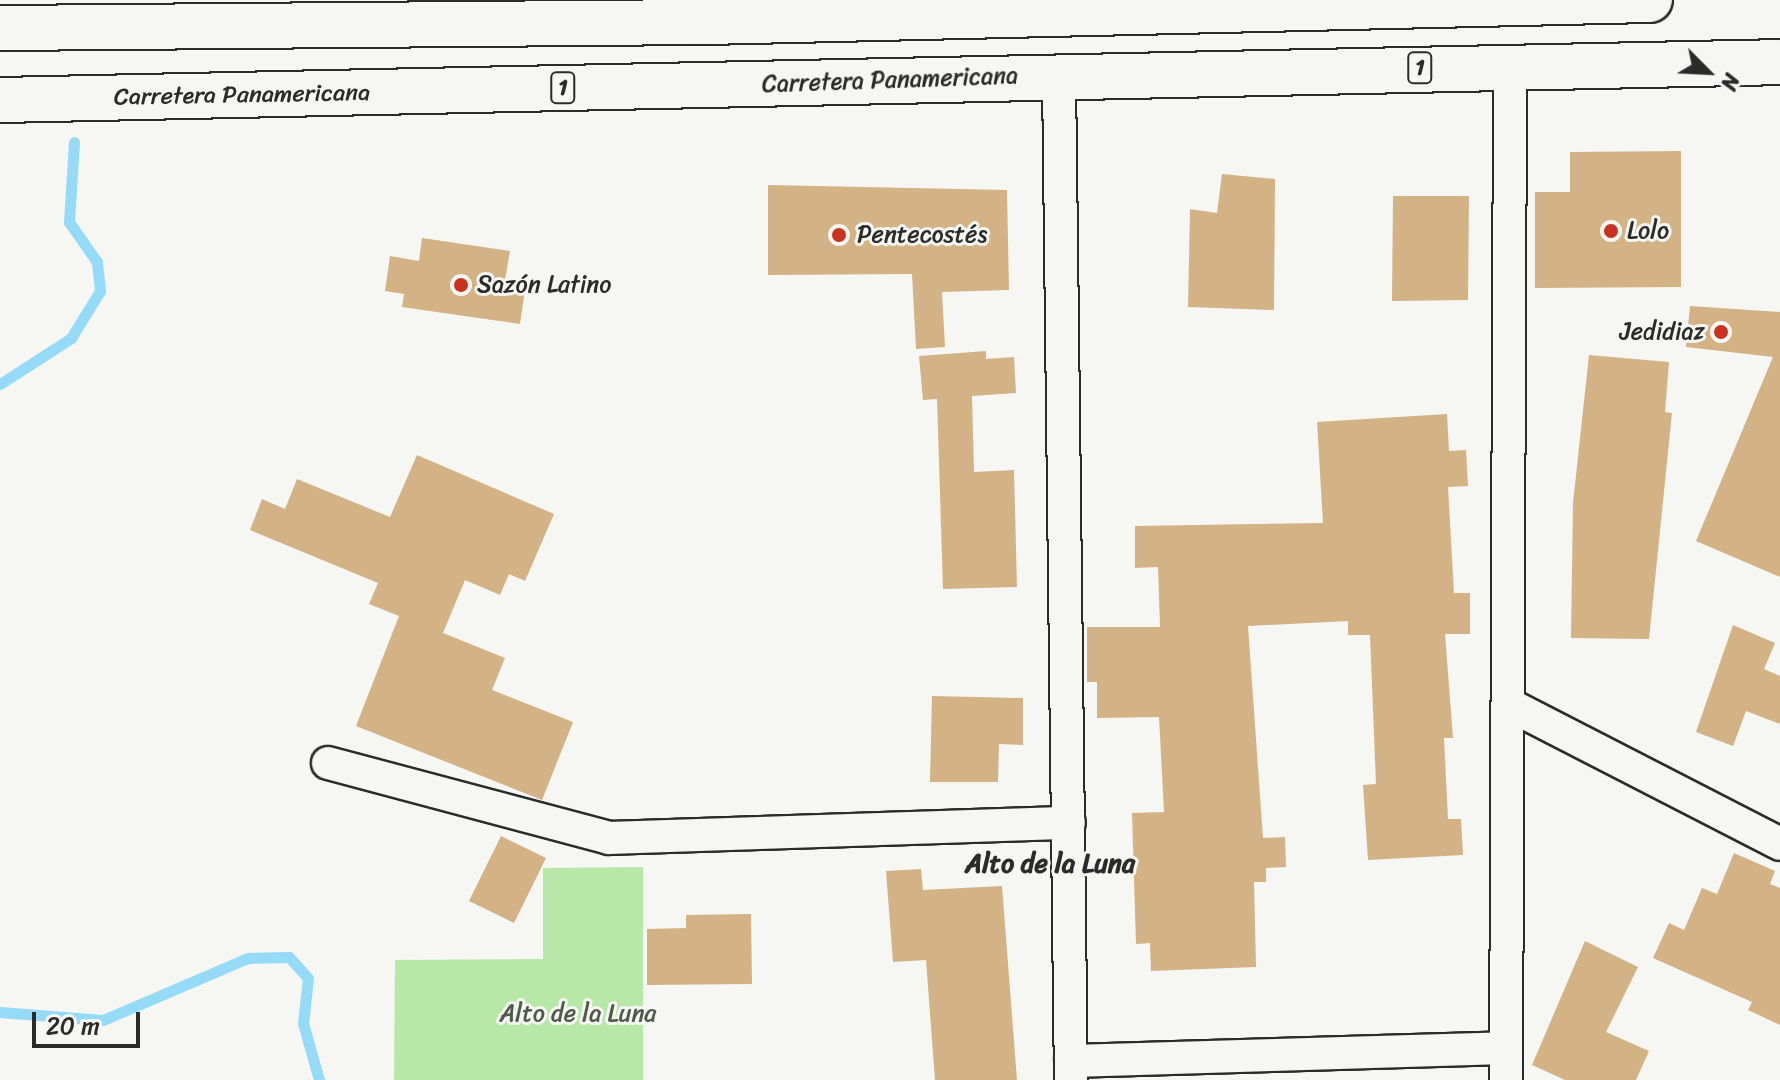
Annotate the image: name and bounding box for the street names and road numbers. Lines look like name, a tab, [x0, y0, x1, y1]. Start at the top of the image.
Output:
road number: 1	[1406, 50, 1434, 86]
street label: Carretera Panamericana	[762, 61, 1018, 99]
road number: 1	[549, 70, 577, 106]
street label: Carretera Panamericana	[114, 78, 370, 112]

